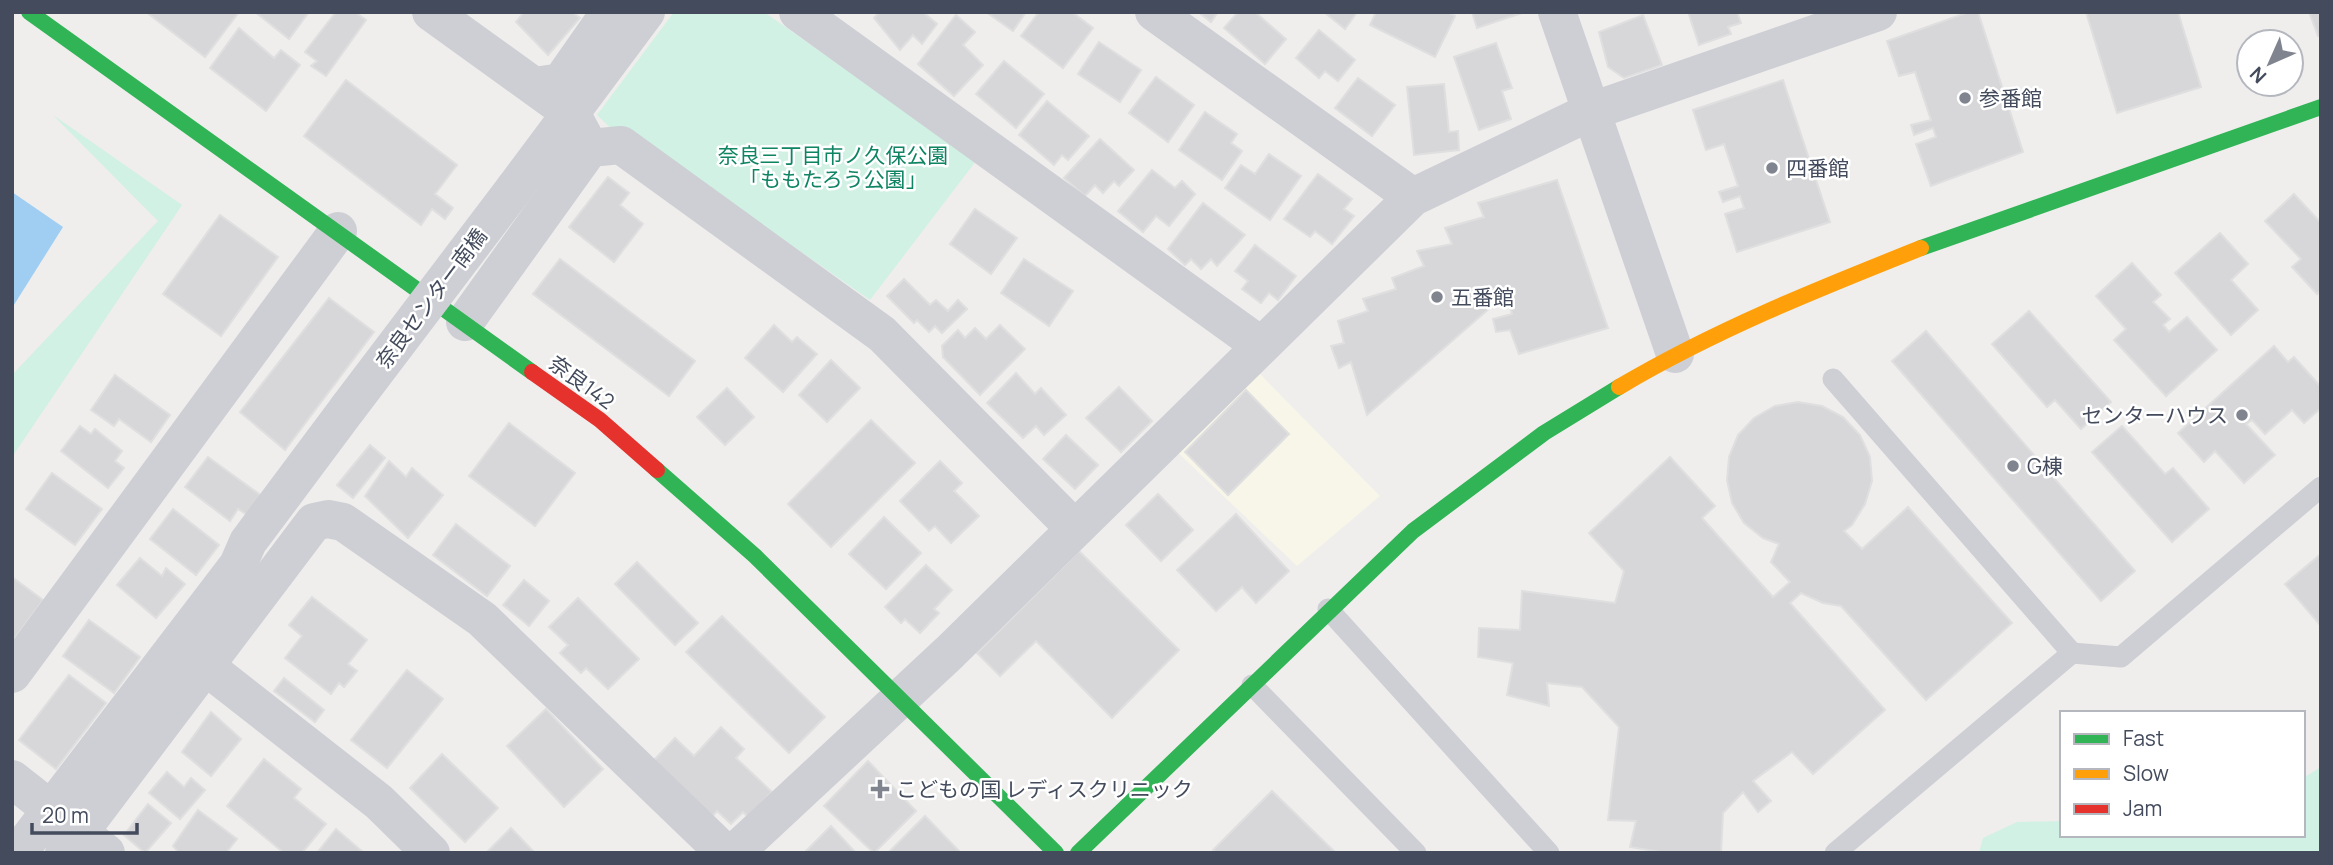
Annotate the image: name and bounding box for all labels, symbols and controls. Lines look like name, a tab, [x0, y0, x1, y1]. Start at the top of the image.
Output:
north arrow	[2235, 28, 2305, 98]
text: N	[2244, 61, 2272, 89]
place label: 参番館	[1979, 84, 2042, 112]
marker: 参番館	[1957, 90, 1973, 106]
park label: 奈良三丁目市ノ久保公園 「ももたろう公園」	[718, 141, 949, 193]
place label: 四番館	[1786, 154, 1849, 182]
marker: 四番館	[1764, 160, 1780, 176]
street label: 奈良センター南橋	[369, 222, 493, 374]
place label: 五番館	[1451, 283, 1514, 311]
marker: 五番館	[1429, 289, 1445, 305]
street label: 奈良142	[544, 349, 620, 415]
place label: センターハウス	[2081, 401, 2228, 429]
marker: センターハウス	[2234, 407, 2250, 423]
place label: G棟	[2027, 452, 2063, 480]
marker: G棟	[2005, 458, 2021, 474]
legend	[2060, 711, 2305, 837]
text: Fast	[2123, 724, 2164, 752]
text: Slow	[2123, 759, 2169, 787]
place label: こどもの国 レディスクリニック	[896, 775, 1193, 803]
marker: こどもの国 レディスクリニック	[870, 779, 890, 799]
scale bar	[32, 792, 136, 836]
text: Jam	[2123, 794, 2162, 822]
text: 20 m	[42, 801, 89, 829]

